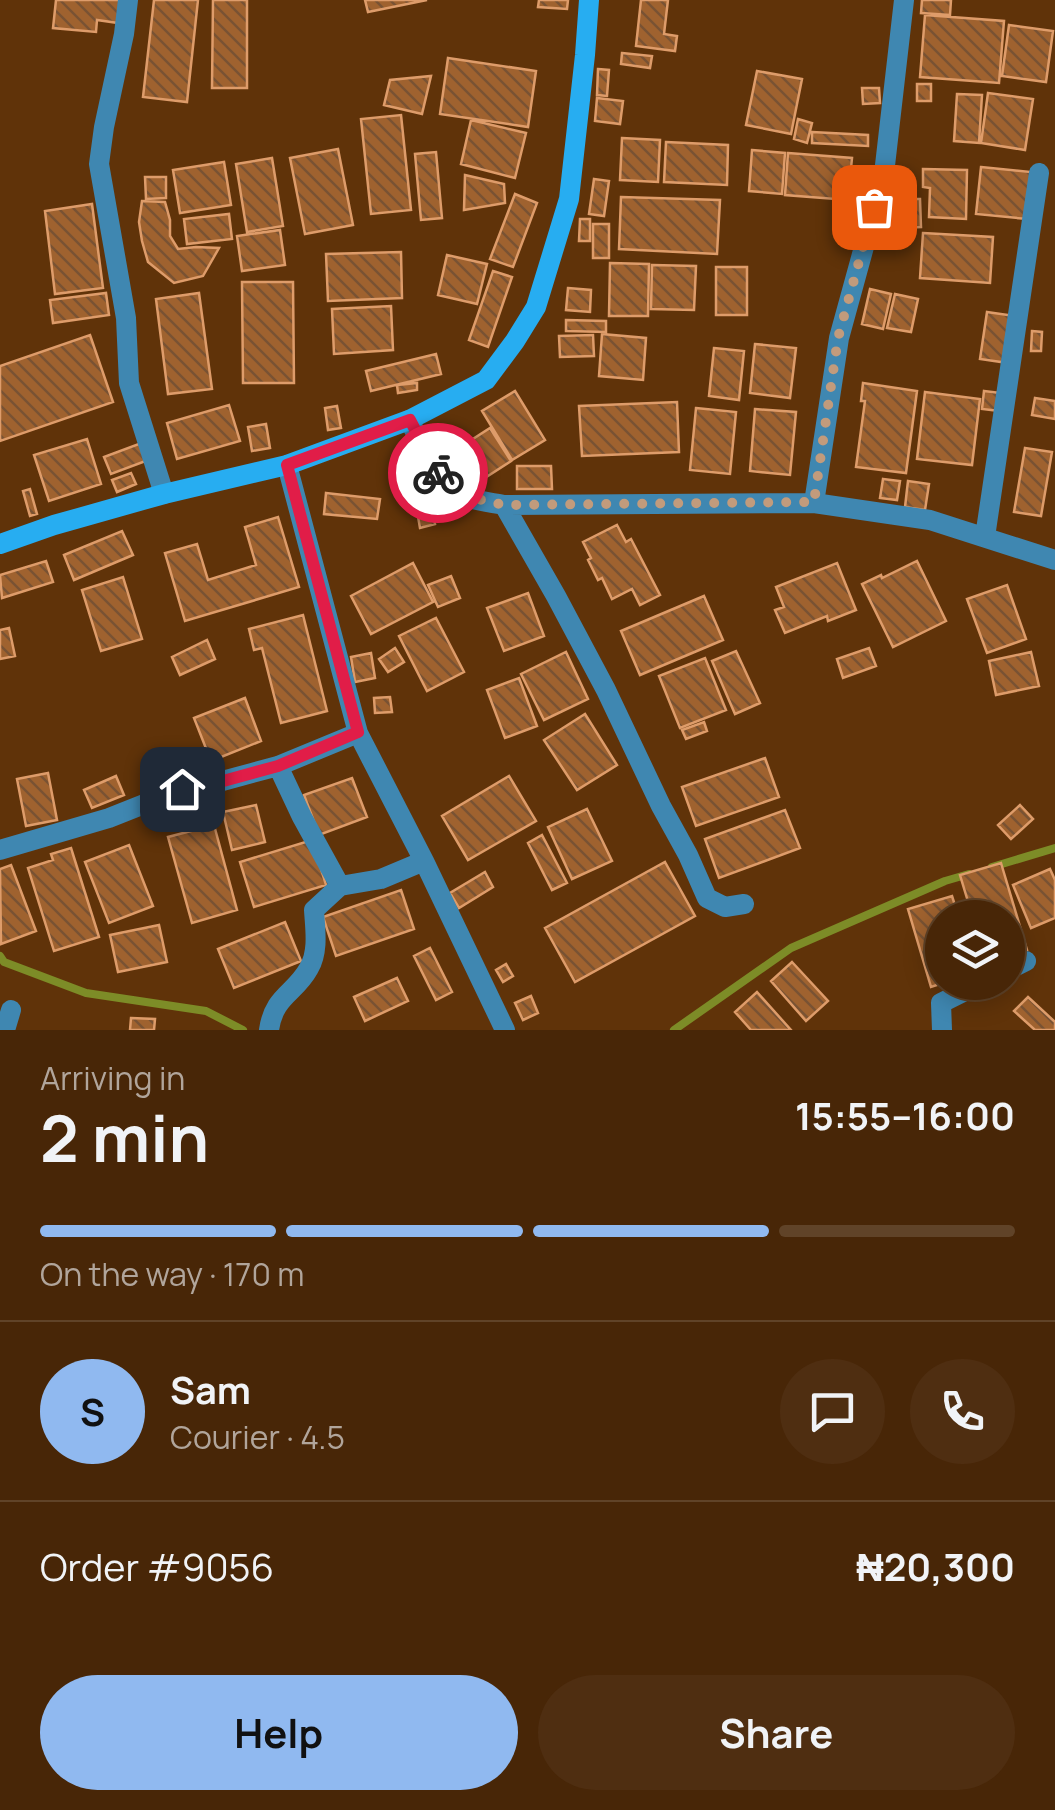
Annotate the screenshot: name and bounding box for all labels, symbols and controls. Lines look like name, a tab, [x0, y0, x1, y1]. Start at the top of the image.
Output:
pin	[832, 165, 917, 250]
icon: bag	[847, 180, 902, 235]
courier	[388, 423, 488, 523]
icon: bike	[411, 446, 466, 501]
pin	[140, 747, 225, 832]
icon: home	[155, 762, 210, 817]
map controls	[925, 900, 1025, 1000]
button: layers	[925, 900, 1025, 1000]
text: Arriving in	[40, 1056, 185, 1100]
text: 15:55–16:00	[795, 1089, 1015, 1141]
text: 2 min	[40, 1093, 209, 1182]
text: On the way · 170 m	[40, 1252, 304, 1296]
button: chat	[780, 1359, 885, 1464]
button: phone	[910, 1359, 1015, 1464]
text: Sam	[170, 1363, 251, 1415]
text: S	[80, 1385, 105, 1437]
text: Courier · 4.5	[170, 1415, 345, 1459]
text: Order #9056	[40, 1540, 274, 1592]
text: ₦20,300	[856, 1540, 1015, 1592]
button: Help	[40, 1675, 518, 1790]
button: Share	[538, 1675, 1015, 1790]

